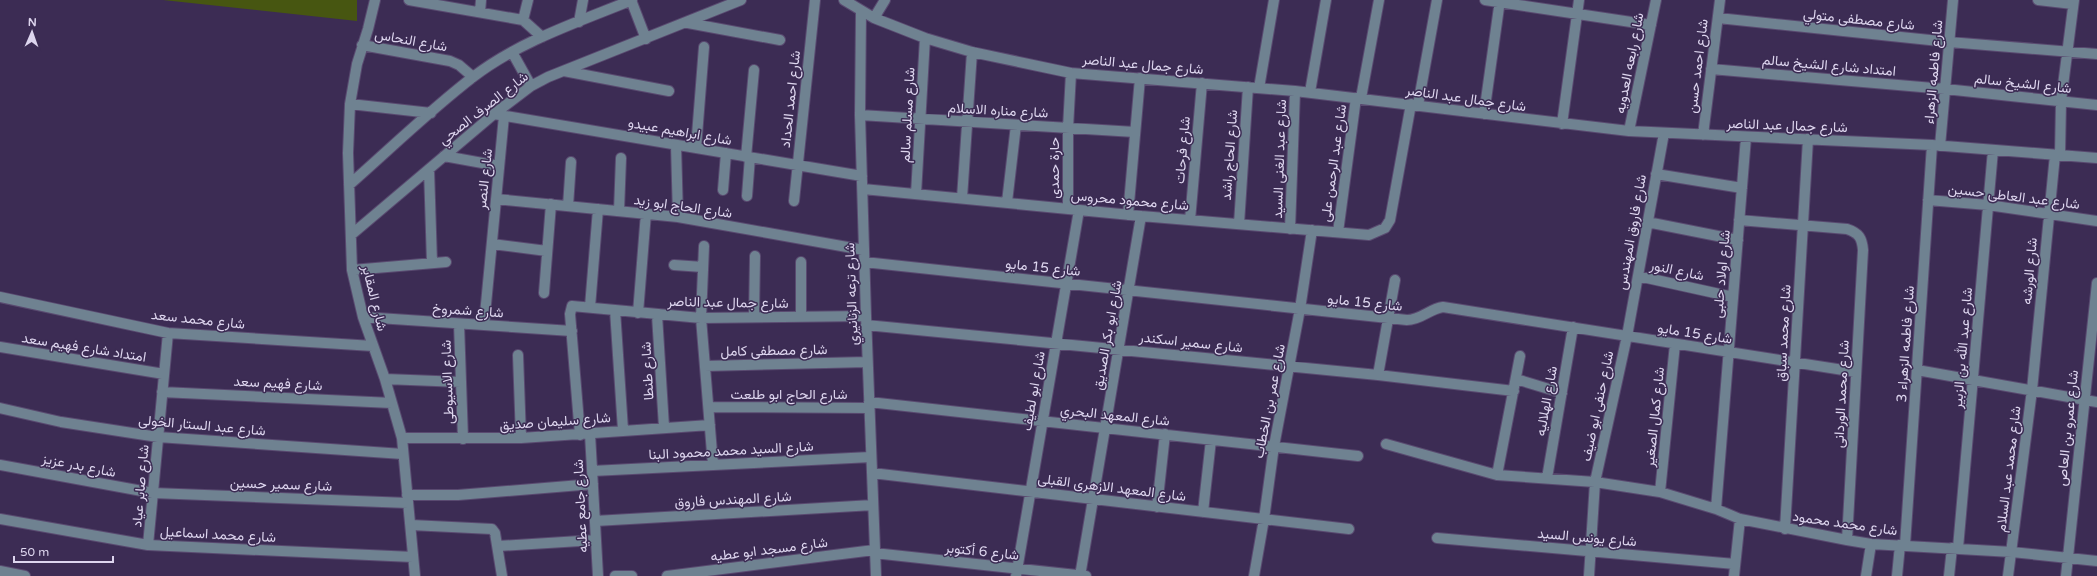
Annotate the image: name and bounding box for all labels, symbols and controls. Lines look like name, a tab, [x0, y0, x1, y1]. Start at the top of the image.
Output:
street label: شارع مصطفى متولي	[1802, 5, 1916, 37]
street label: شارع رابعه العدويه	[1611, 11, 1650, 115]
north arrow	[12, 12, 52, 52]
text: N	[28, 16, 37, 29]
street label: شارع احمد حسن	[1683, 18, 1714, 114]
street label: شارع فاطمه الزهراء	[1920, 19, 1949, 125]
street label: شارع النحاس	[373, 26, 449, 57]
street label: شارع احمد الحداد	[777, 50, 806, 149]
street label: شارع جمال عبد الناصر	[1081, 51, 1204, 80]
street label: امتداد شارع الشيخ سالم	[1761, 51, 1897, 82]
street label: شارع مسلم سالم	[897, 67, 920, 163]
street label: شارع الصرف الصحي	[435, 68, 533, 151]
street label: شارع الشيخ سالم	[1973, 70, 2072, 99]
street label: شارع جمال عبد الناصر	[1403, 81, 1527, 117]
street label: شارع مناره الاسلام	[947, 99, 1049, 124]
street label: شارع عبد الغنى السيد	[1269, 99, 1292, 219]
street label: شارع عبد الرحمن على	[1317, 103, 1352, 223]
street label: شارع الحاج راشد	[1218, 109, 1243, 201]
street label: شارع ابراهيم عبيدو	[626, 114, 733, 151]
street label: شارع جمال عبد الناصر	[1725, 115, 1848, 138]
street label: شارع فرحات	[1171, 116, 1196, 185]
street label: حارة حمدى	[1046, 137, 1063, 199]
street label: شارع النصر	[473, 148, 498, 212]
street label: شارع فاروق المهندس	[1613, 173, 1652, 292]
street label: شارع عبد العاطى حسين	[1947, 180, 2081, 215]
street label: شارع محمود محروس	[1070, 187, 1190, 216]
street label: شارع الحاج ابو زيد	[632, 191, 733, 224]
street label: شارع اولاد حلبى	[1709, 229, 1736, 319]
street label: شارع الورشه	[2018, 237, 2043, 305]
street label: شارع ترعه الزنانيري	[841, 242, 865, 346]
street label: شارع 15 مايو	[1004, 255, 1081, 282]
street label: شارع النور	[1647, 256, 1705, 286]
street label: شارع المقابر	[356, 262, 391, 333]
street label: شارع ابو بكر الصديق	[1089, 279, 1127, 392]
street label: شارع محمد سباق	[1772, 284, 1797, 382]
street label: شارع فاطمه الزهراء 3	[1893, 285, 1920, 403]
street label: شارع عبد الله بن الزبير	[1949, 287, 1978, 411]
street label: شارع 15 مايو	[1326, 290, 1403, 317]
street label: شارع جمال عبد الناصر	[666, 293, 789, 314]
street label: شارع شمروخ	[431, 300, 504, 323]
street label: شارع محمد سعد	[150, 306, 246, 335]
street label: شارع 15 مايو	[1656, 319, 1734, 350]
street label: امتداد شارع فهيم سعد	[20, 329, 147, 368]
street label: شارع سمير اسكندر	[1137, 329, 1243, 358]
street label: شارع الاسيوطى	[438, 339, 459, 424]
street label: شارع محمد الوردانى	[1830, 340, 1855, 449]
street label: شارع طنطا	[637, 341, 660, 401]
street label: شارع مصطفى كامل	[720, 341, 828, 362]
street label: شارع عمر بن الخطاب	[1250, 342, 1291, 460]
street label: شارع حنفى ابو ضيف	[1577, 349, 1619, 463]
street label: شارع ابو لطيف	[1018, 350, 1051, 433]
street label: شارع الهلاليه	[1532, 365, 1563, 438]
street label: شارع كمال الصغير	[1641, 366, 1670, 469]
street label: شارع عمرو بن العاص	[2053, 369, 2084, 487]
street label: شارع فهيم سعد	[233, 373, 323, 396]
street label: شارع الحاج ابو طلعت	[730, 386, 848, 405]
street label: شارع المعهد البحري	[1059, 401, 1171, 433]
street label: شارع محمد عبد السلام	[1992, 405, 2027, 533]
street label: شارع سليمان صديق	[499, 409, 611, 436]
street label: شارع عبد الستار الخولى	[137, 411, 266, 442]
street label: شارع السيد محمد محمود البنا	[648, 438, 814, 465]
street label: شارع صابر عياد	[128, 444, 155, 528]
street label: شارع بدر عزيز	[39, 450, 117, 483]
street label: شارع جامع عطيه	[570, 459, 593, 553]
street label: شارع المعهد الازهرى القبلى	[1037, 470, 1187, 507]
street label: شارع سمير حسين	[229, 474, 332, 497]
street label: شارع المهندس فاروق	[674, 488, 792, 513]
street label: شارع محمد محمود	[1791, 508, 1899, 541]
street label: شارع محمد اسماعيل	[159, 523, 276, 548]
street label: شارع يونس السيد	[1536, 525, 1637, 552]
street label: شارع مسجد ابو عطيه	[709, 534, 829, 567]
scale bar	[14, 538, 113, 564]
street label: شارع 6 أكتوبر	[943, 539, 1020, 566]
text: 50 m	[20, 545, 49, 559]

